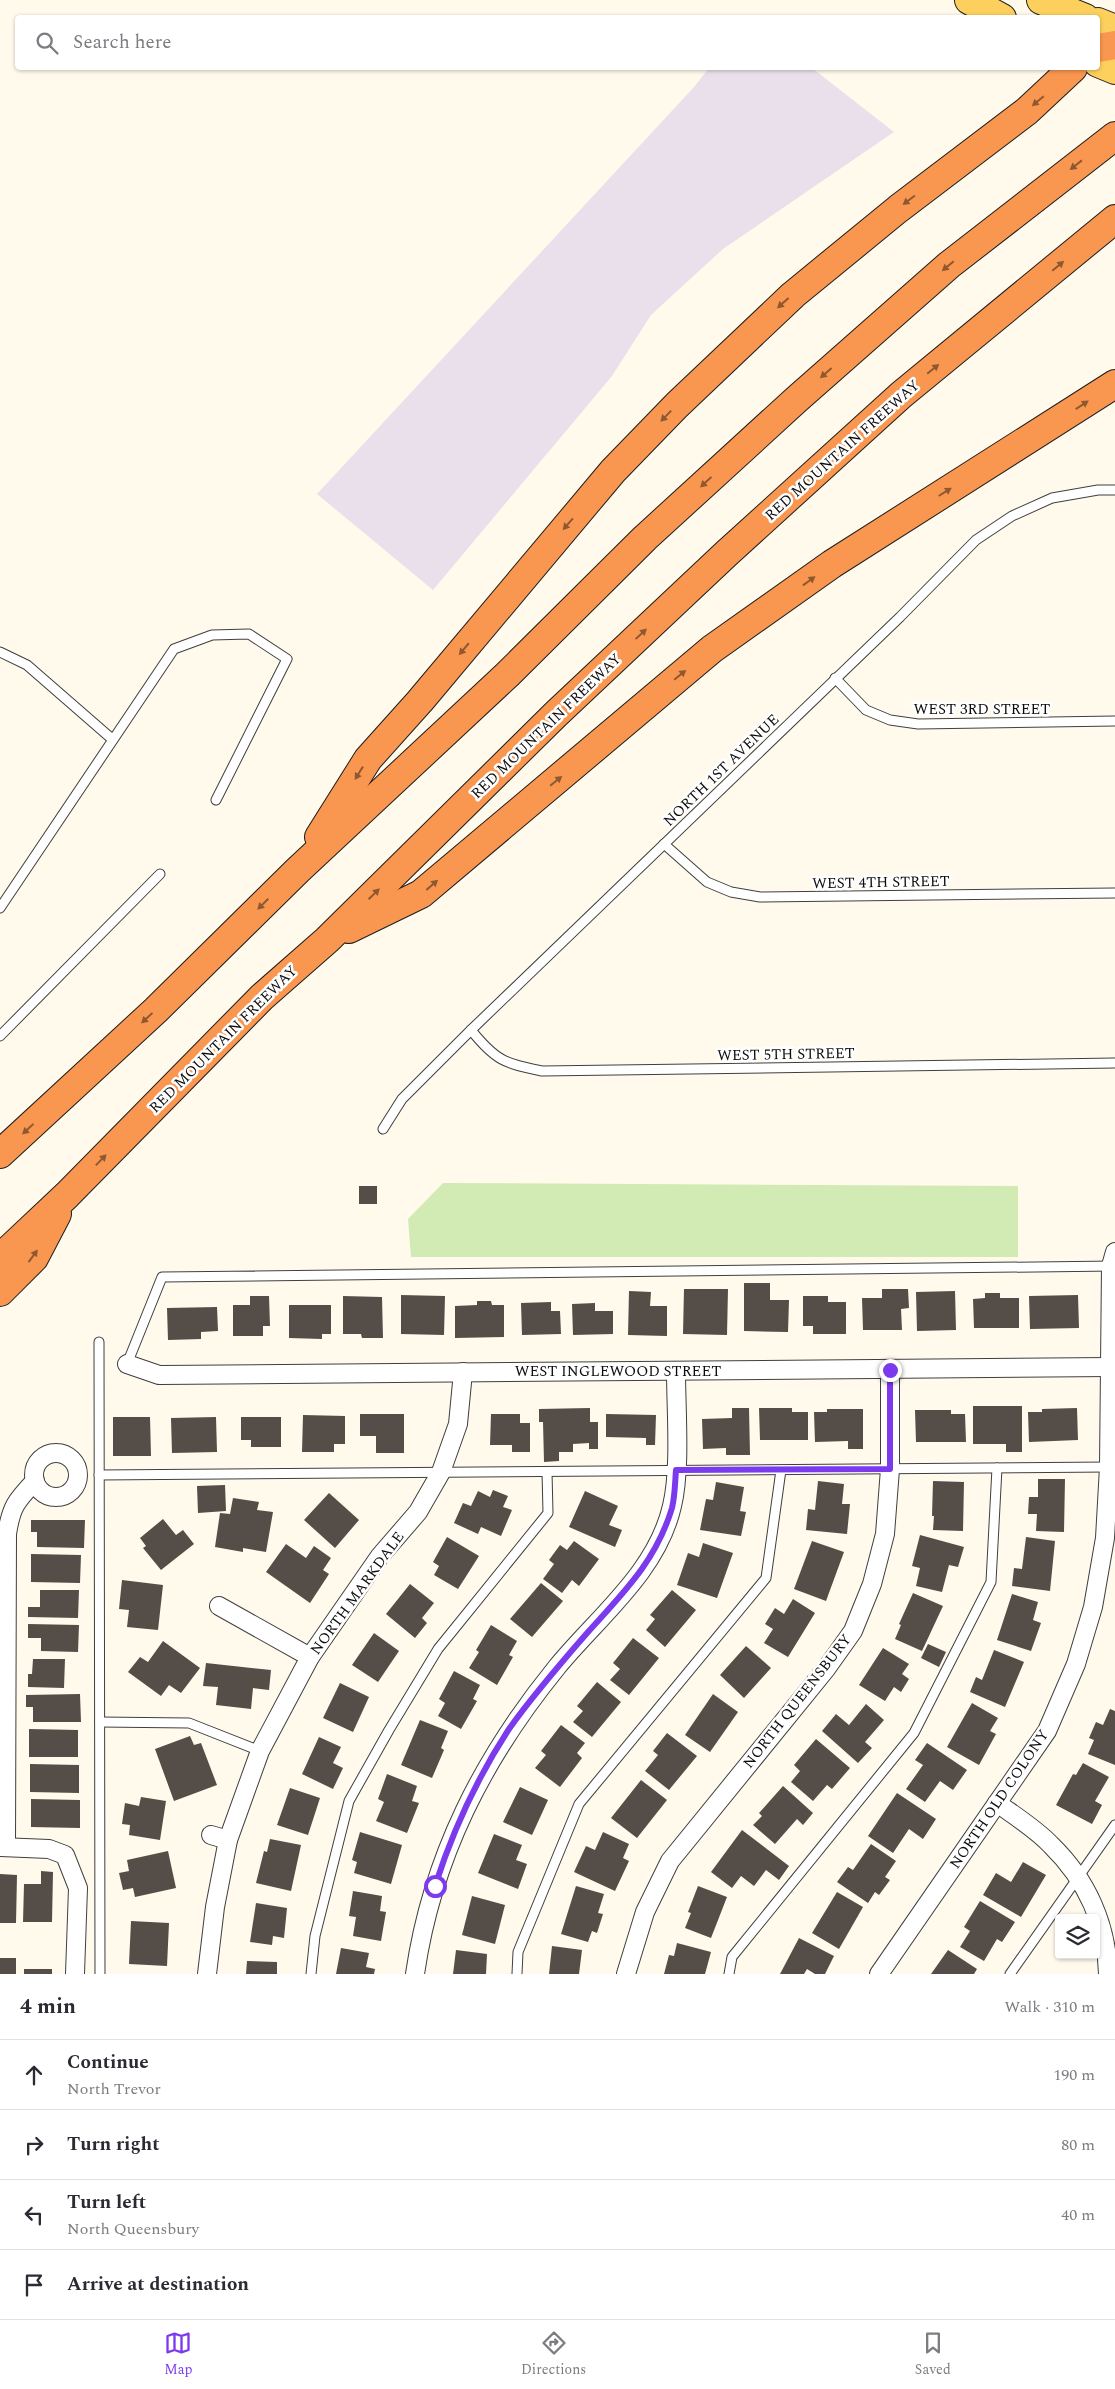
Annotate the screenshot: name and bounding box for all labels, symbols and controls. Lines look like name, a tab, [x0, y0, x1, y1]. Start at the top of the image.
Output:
search box	[15, 15, 1100, 70]
text: Search here	[73, 28, 172, 57]
icon: search	[33, 29, 61, 57]
one-way arrow	[1032, 96, 1045, 107]
one-way arrow	[1070, 160, 1083, 171]
one-way arrow	[903, 195, 916, 206]
one-way arrow	[942, 260, 955, 271]
one-way arrow	[1052, 260, 1065, 271]
one-way arrow	[778, 297, 790, 309]
one-way arrow	[927, 364, 939, 375]
one-way arrow	[821, 367, 833, 379]
street label: RED MOUNTAIN FREEWAY	[760, 374, 925, 526]
one-way arrow	[1076, 401, 1089, 410]
one-way arrow	[660, 409, 672, 421]
one-way arrow	[700, 477, 713, 488]
one-way arrow	[938, 487, 951, 497]
one-way arrow	[562, 518, 574, 530]
one-way arrow	[802, 576, 816, 586]
one-way arrow	[635, 628, 647, 640]
one-way arrow	[459, 643, 470, 656]
street label: RED MOUNTAIN FREEWAY	[466, 648, 627, 805]
one-way arrow	[673, 670, 686, 681]
street label: WEST 3RD STREET	[914, 698, 1050, 721]
street label: NORTH 1ST AVENUE	[658, 709, 785, 832]
one-way arrow	[355, 766, 364, 780]
one-way arrow	[549, 775, 562, 786]
street label: WEST 4TH STREET	[812, 870, 950, 895]
one-way arrow	[425, 880, 438, 891]
one-way arrow	[368, 888, 380, 900]
one-way arrow	[257, 898, 269, 910]
street label: RED MOUNTAIN FREEWAY	[144, 960, 303, 1119]
one-way arrow	[141, 1013, 154, 1024]
street label: WEST 5TH STREET	[717, 1042, 855, 1067]
one-way arrow	[21, 1123, 34, 1134]
one-way arrow	[95, 1155, 107, 1167]
one-way arrow	[28, 1249, 38, 1263]
route end	[879, 1359, 902, 1382]
street label: WEST INGLEWOOD STREET	[515, 1360, 721, 1383]
street label: NORTH MARKDALE	[305, 1527, 410, 1660]
street label: NORTH QUEENSBURY	[737, 1629, 858, 1774]
street label: NORTH OLD COLONY	[944, 1725, 1055, 1874]
route start	[424, 1875, 447, 1898]
map controls	[1055, 1914, 1100, 1959]
button: layers	[1055, 1914, 1100, 1959]
text: 4 min	[20, 1991, 76, 2023]
text: Walk · 310 m	[1004, 1995, 1095, 2019]
text: Continue	[67, 2048, 149, 2077]
icon: ahead	[20, 2061, 48, 2089]
text: 190 m	[1053, 2063, 1095, 2087]
text: North Trevor	[67, 2077, 161, 2101]
text: Turn right	[67, 2130, 160, 2159]
icon: right	[20, 2131, 48, 2159]
text: 80 m	[1061, 2133, 1095, 2157]
text: Turn left	[67, 2188, 146, 2217]
icon: left	[20, 2201, 48, 2229]
text: 40 m	[1061, 2203, 1095, 2227]
text: North Queensbury	[67, 2217, 199, 2241]
text: Arrive at destination	[67, 2270, 249, 2299]
icon: arrive	[20, 2271, 48, 2299]
tab: Map	[164, 2329, 192, 2380]
tab: Directions	[521, 2329, 586, 2380]
tab: Saved	[915, 2329, 951, 2380]

